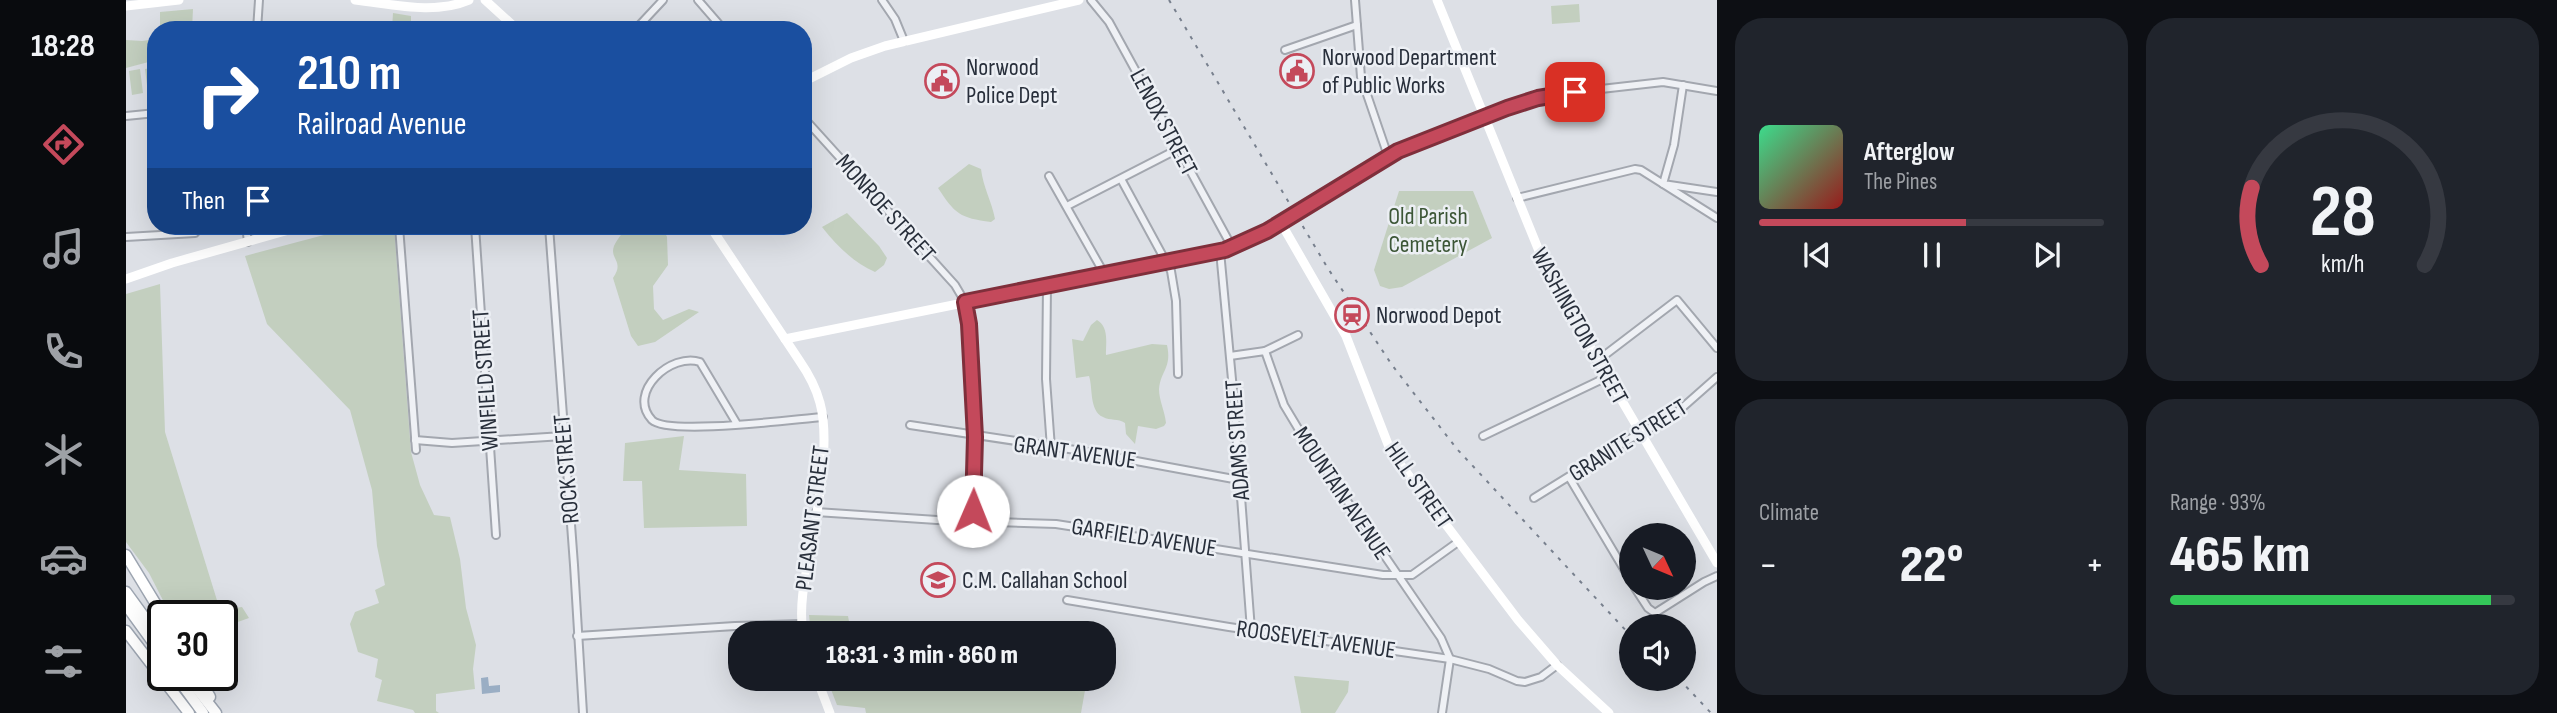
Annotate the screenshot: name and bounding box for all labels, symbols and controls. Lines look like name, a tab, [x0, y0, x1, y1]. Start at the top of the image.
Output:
text: 18:28	[31, 27, 95, 66]
place label: Norwood Department of Public Works	[1322, 43, 1496, 100]
text: 210 m	[297, 45, 401, 104]
icon: right	[182, 49, 273, 140]
public building icon: Norwood Department of Public Works	[1278, 52, 1316, 90]
place label: Norwood Police Dept	[966, 53, 1057, 110]
public building icon: Norwood Police Dept	[923, 62, 961, 100]
pin	[1545, 62, 1605, 122]
street label: LENOX STREET	[1123, 64, 1204, 181]
icon: arrive	[1556, 73, 1594, 111]
text: Railroad Avenue	[297, 105, 467, 144]
icon: directions	[39, 120, 88, 169]
text: Afterglow	[1864, 137, 1955, 168]
street label: MONROE STREET	[830, 148, 942, 268]
text: The Pines	[1864, 168, 1937, 196]
text: 28	[2309, 170, 2376, 258]
icon: arrive	[239, 182, 277, 220]
text: Then	[182, 186, 225, 217]
park label: Old Parish Cemetery	[1388, 202, 1468, 259]
icon: music	[39, 224, 88, 273]
icon: previous	[1798, 236, 1836, 274]
icon: pause	[1913, 236, 1951, 274]
icon: next	[2028, 236, 2066, 274]
street label: WASHINGTON STREET	[1525, 243, 1635, 410]
text: km/h	[2321, 249, 2364, 280]
station icon: Norwood Depot	[1333, 296, 1371, 334]
place label: Norwood Depot	[1376, 301, 1501, 330]
street label: WINFIELD STREET	[466, 308, 505, 452]
icon: phone	[39, 327, 88, 376]
street label: ADAMS STREET	[1219, 378, 1256, 502]
street label: GRANITE STREET	[1564, 392, 1693, 488]
street label: ROCK STREET	[547, 413, 586, 525]
street label: MOUNTAIN AVENUE	[1286, 421, 1397, 565]
icon: climate	[39, 430, 88, 479]
street label: GRANT AVENUE	[1012, 430, 1138, 475]
street label: HILL STREET	[1378, 436, 1459, 534]
street label: PLEASANT STREET	[789, 444, 836, 592]
position arrow	[936, 474, 1010, 548]
text: Range · 93%	[2170, 489, 2266, 517]
text: Climate	[1759, 499, 1819, 527]
street label: GARFIELD AVENUE	[1069, 512, 1218, 563]
north arrow	[1619, 523, 1696, 600]
map controls	[1619, 523, 1696, 691]
text: 465 km	[2170, 524, 2310, 587]
icon: car	[39, 534, 88, 583]
text: 22°	[1900, 534, 1963, 597]
text: −	[1759, 543, 1778, 588]
text: +	[2085, 543, 2104, 588]
school or university icon: C.M. Callahan School	[919, 561, 957, 599]
place label: C.M. Callahan School	[962, 566, 1127, 595]
speed limit sign: 30	[147, 600, 238, 691]
street label: ROOSEVELT AVENUE	[1234, 614, 1397, 665]
button: sound	[1619, 614, 1696, 691]
icon: filters	[39, 637, 88, 686]
text: 18:31 · 3 min · 860 m	[826, 640, 1018, 671]

